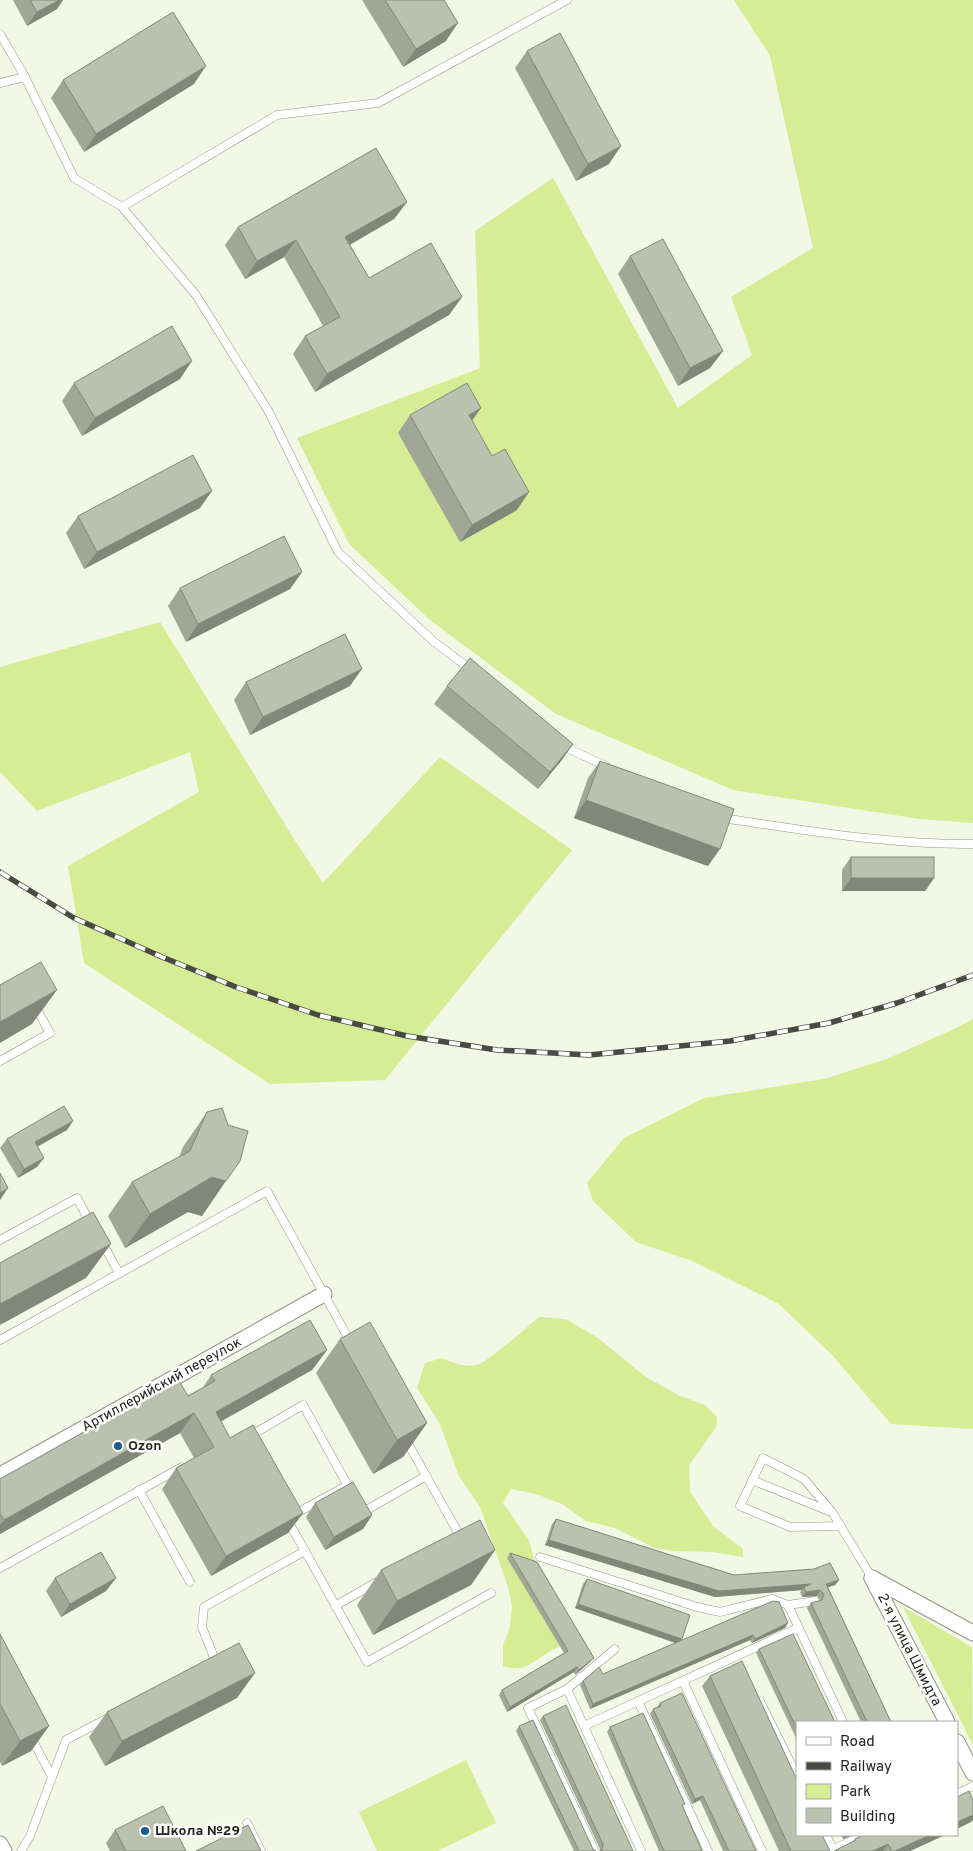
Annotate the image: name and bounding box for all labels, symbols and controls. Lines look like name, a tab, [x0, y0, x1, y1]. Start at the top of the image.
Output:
street label: Артиллерийский переулок	[79, 1334, 245, 1436]
place label: Ozon	[128, 1438, 161, 1455]
marker: Ozon	[112, 1440, 124, 1452]
street label: 2-я улица Шмидта	[873, 1591, 945, 1709]
legend	[796, 1721, 958, 1836]
text: Road	[840, 1733, 875, 1752]
text: Railway	[840, 1758, 892, 1777]
text: Park	[840, 1783, 871, 1802]
text: Building	[840, 1808, 895, 1827]
place label: Школа №29	[155, 1823, 240, 1840]
marker: Школа №29	[139, 1825, 151, 1837]

